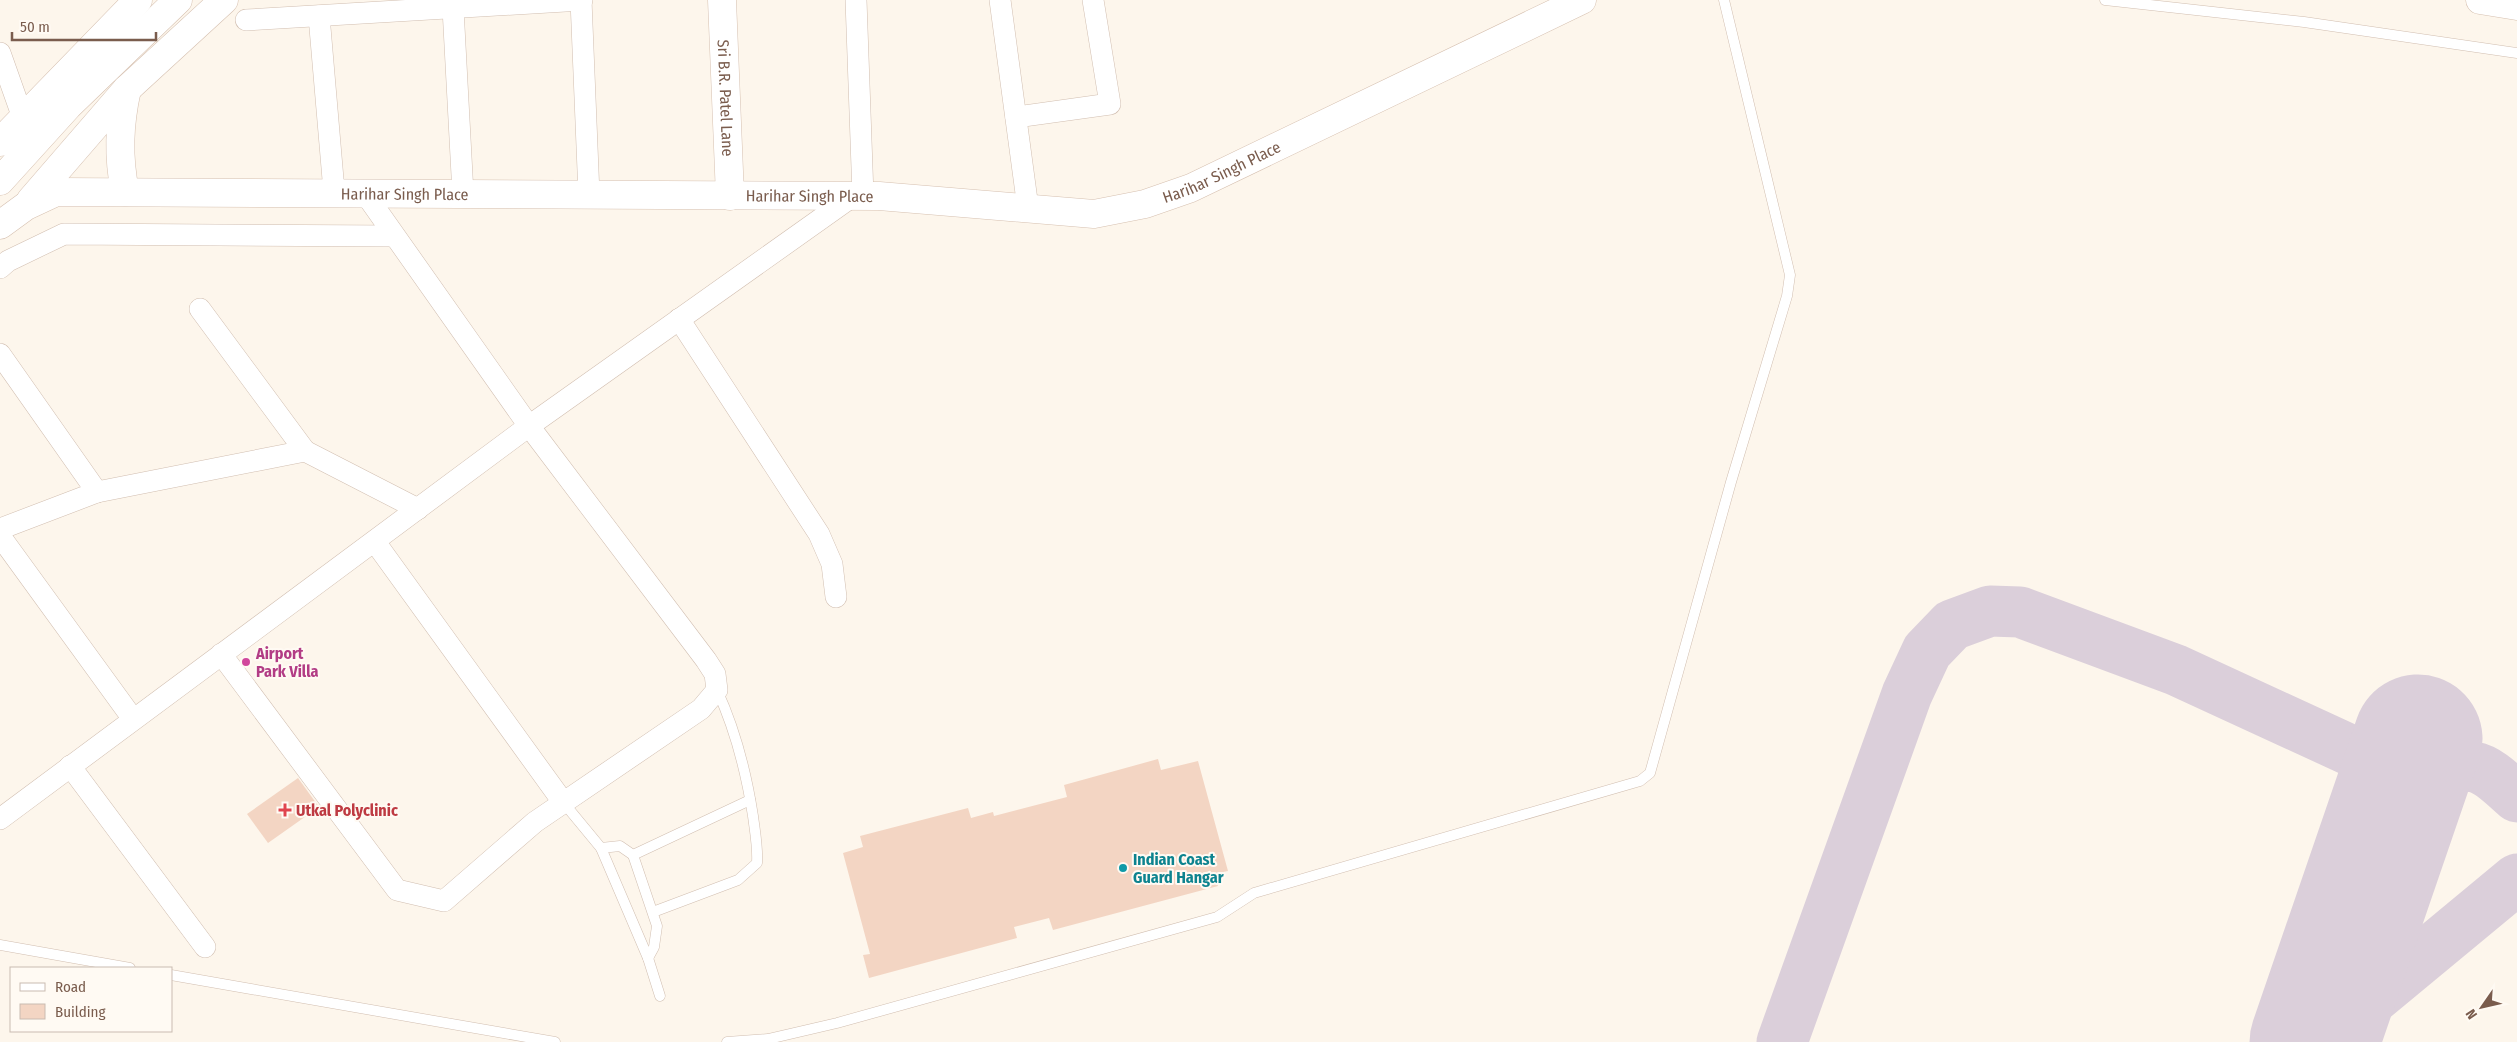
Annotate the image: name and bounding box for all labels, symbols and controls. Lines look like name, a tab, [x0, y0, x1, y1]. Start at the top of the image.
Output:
scale bar	[12, 10, 156, 42]
text: 50 m	[20, 18, 50, 36]
street label: Sri B.R. Patel Lane	[714, 39, 737, 157]
street label: Harihar Singh Place	[1160, 137, 1284, 207]
street label: Harihar Singh Place	[341, 184, 469, 204]
street label: Harihar Singh Place	[746, 186, 874, 206]
place label: Airport Park Villa	[255, 644, 318, 681]
marker: Airport Park Villa	[240, 656, 252, 668]
place label: Utkal Polyclinic	[296, 801, 398, 820]
marker: Utkal Polyclinic	[278, 803, 292, 817]
place label: Indian Coast Guard Hangar	[1133, 850, 1224, 887]
marker: Indian Coast Guard Hangar	[1117, 862, 1129, 874]
legend	[10, 967, 172, 1032]
text: Road	[55, 978, 86, 996]
north arrow	[2457, 982, 2507, 1032]
text: Building	[55, 1003, 106, 1021]
text: N	[2462, 1006, 2481, 1022]

